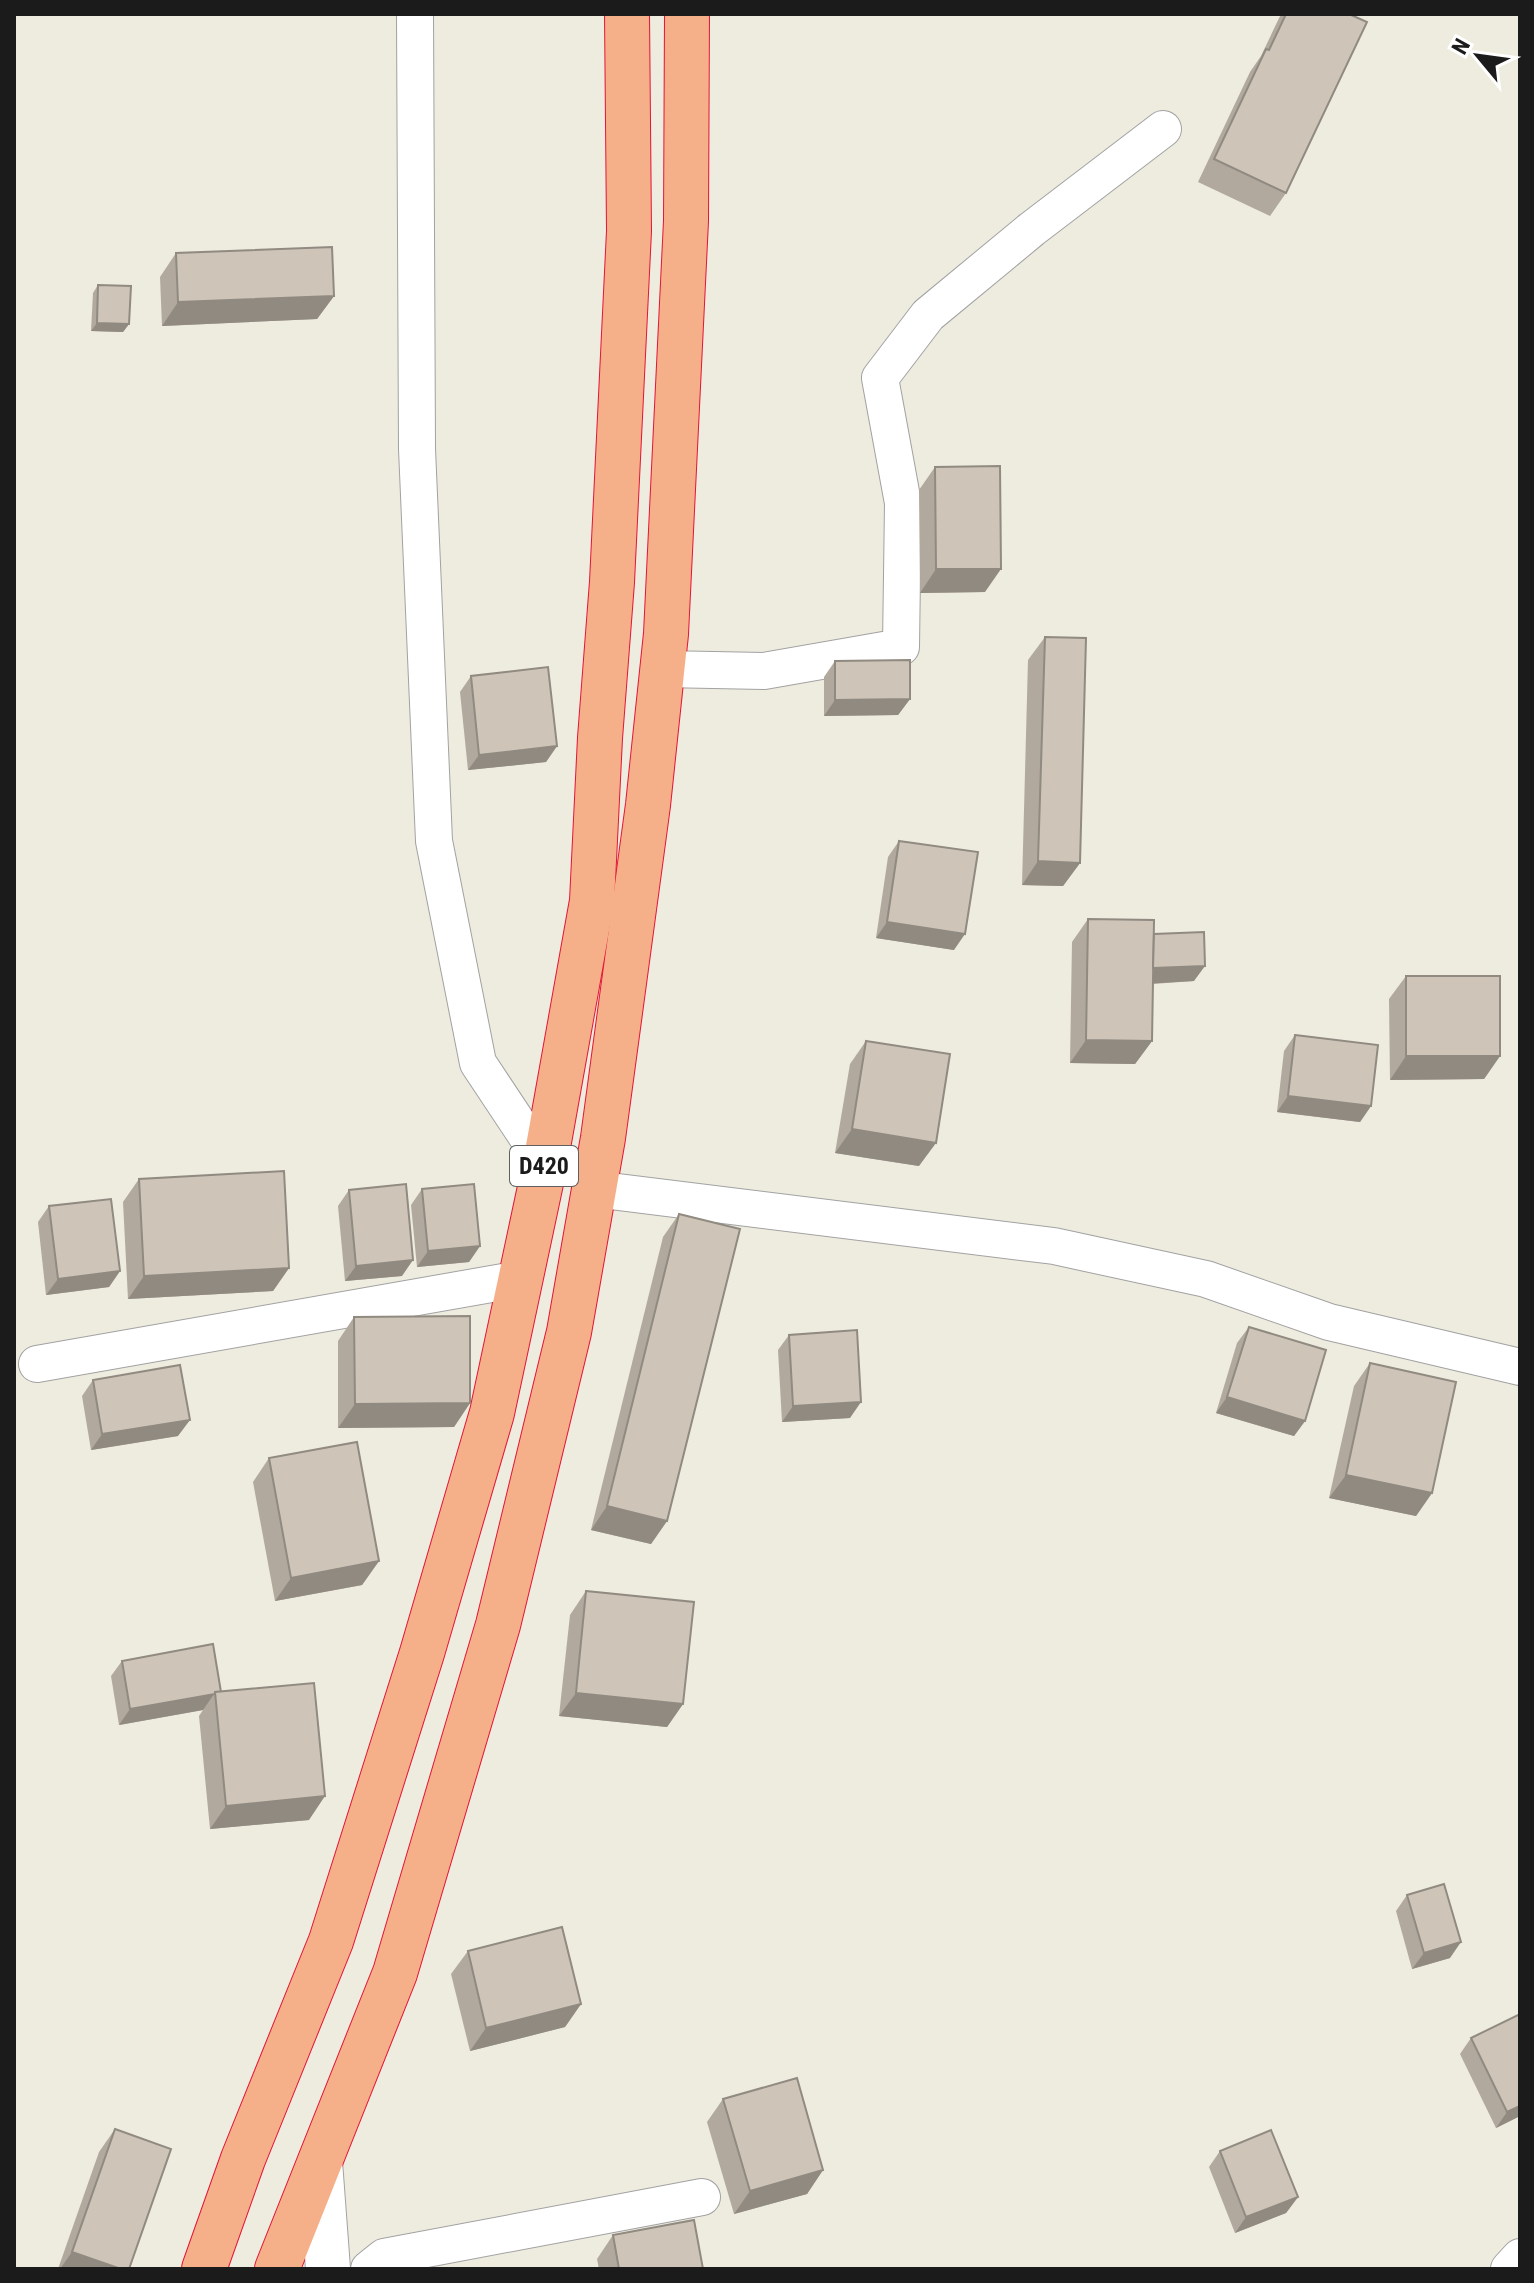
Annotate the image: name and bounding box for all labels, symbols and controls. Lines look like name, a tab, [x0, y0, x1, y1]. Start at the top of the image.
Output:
north arrow	[1438, 16, 1518, 96]
text: N	[1447, 35, 1475, 59]
road number: D420	[510, 1146, 578, 1186]

